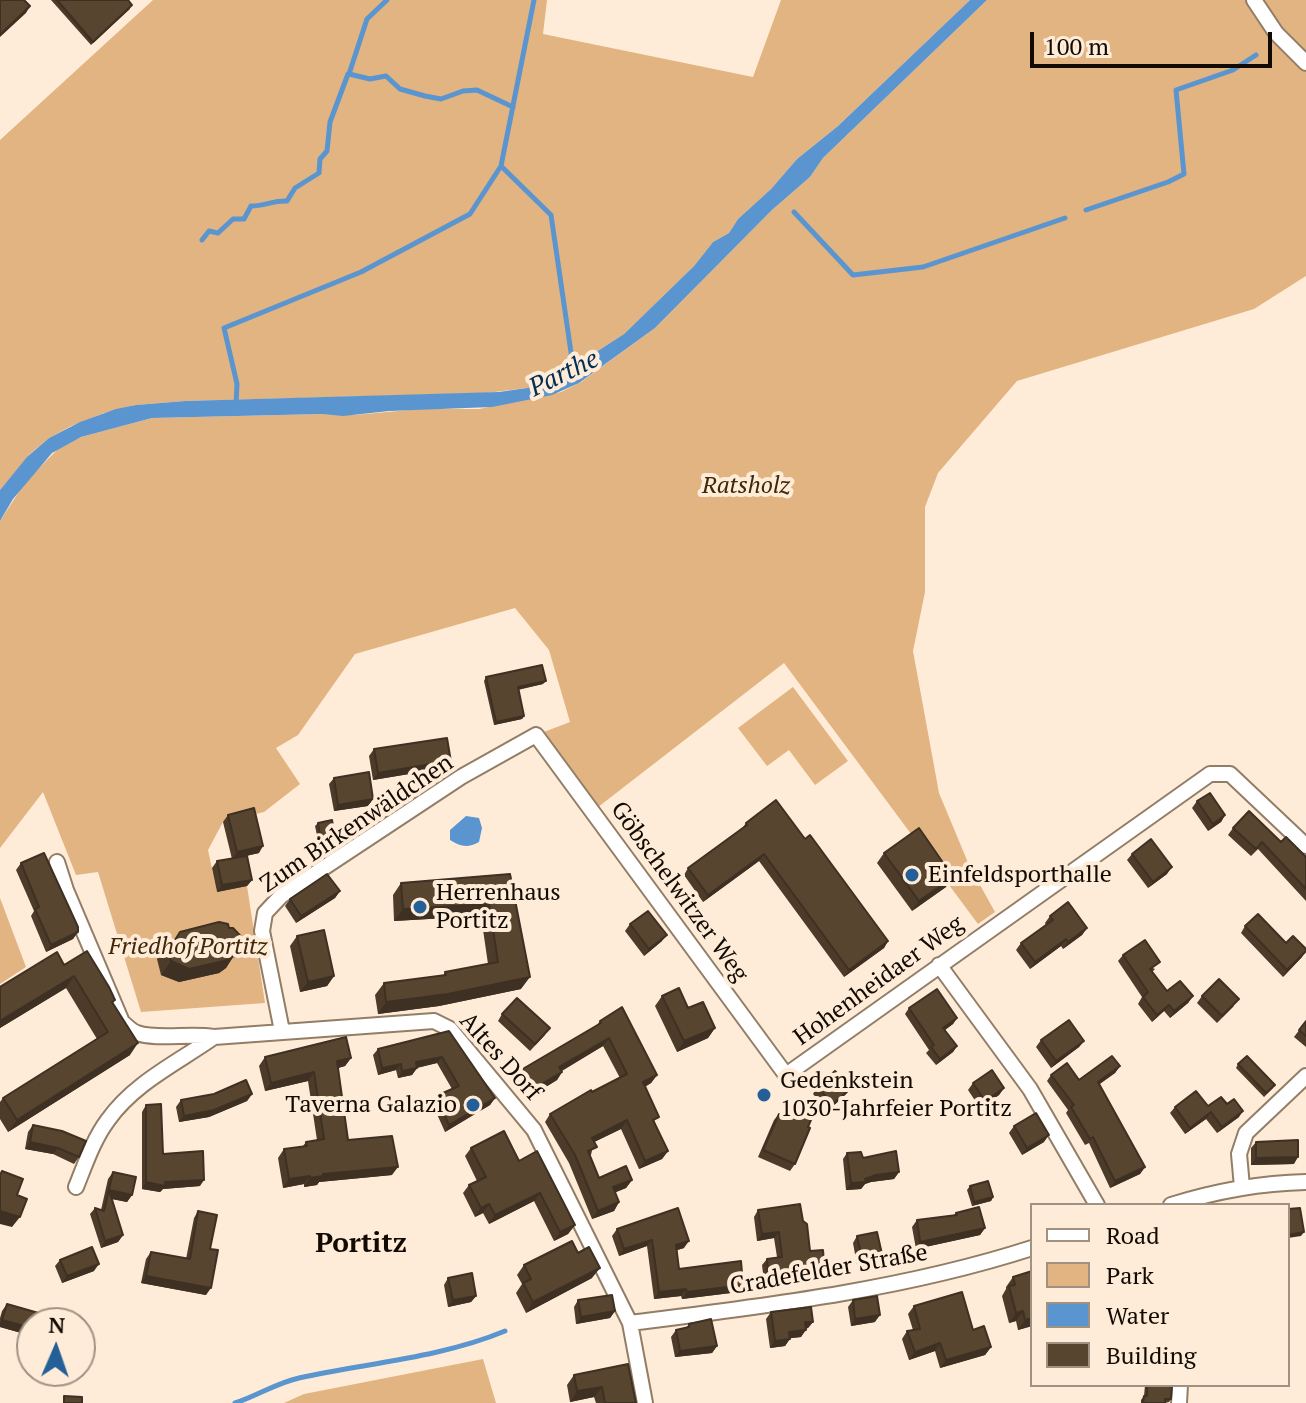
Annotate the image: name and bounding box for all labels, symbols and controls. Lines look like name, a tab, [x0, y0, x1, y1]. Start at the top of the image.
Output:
scale bar	[1034, 16, 1276, 66]
text: 100 m	[1044, 30, 1109, 62]
water label: Parthe	[524, 344, 604, 404]
park label: Ratsholz	[702, 472, 790, 500]
street label: Zum Birkenwäldchen	[255, 749, 459, 899]
street label: Göbschelwitzer Weg	[604, 796, 754, 988]
place label: Einfeldsporthalle	[928, 861, 1112, 889]
marker: Einfeldsporthalle	[903, 866, 921, 884]
place label: Herrenhaus Portitz	[436, 879, 561, 935]
marker: Herrenhaus Portitz	[411, 898, 429, 916]
street label: Hohenheidaer Weg	[789, 910, 969, 1052]
park label: Friedhof Portitz	[108, 933, 268, 961]
street label: Altes Dorf	[453, 1007, 547, 1107]
place label: Gedenkstein 1030-Jahrfeier Portitz	[780, 1067, 1012, 1123]
marker: Gedenkstein 1030-Jahrfeier Portitz	[755, 1086, 773, 1104]
place label: Taverna Galazio	[285, 1091, 457, 1119]
marker: Taverna Galazio	[464, 1096, 482, 1114]
legend	[1030, 1203, 1290, 1387]
text: Road	[1106, 1219, 1160, 1251]
district label: Portitz	[315, 1227, 407, 1261]
street label: Cradefelder Straße	[728, 1238, 930, 1302]
text: Park	[1106, 1259, 1154, 1291]
text: Water	[1106, 1299, 1169, 1331]
north arrow	[16, 1307, 96, 1387]
text: N	[48, 1310, 66, 1339]
text: Building	[1106, 1339, 1196, 1371]

